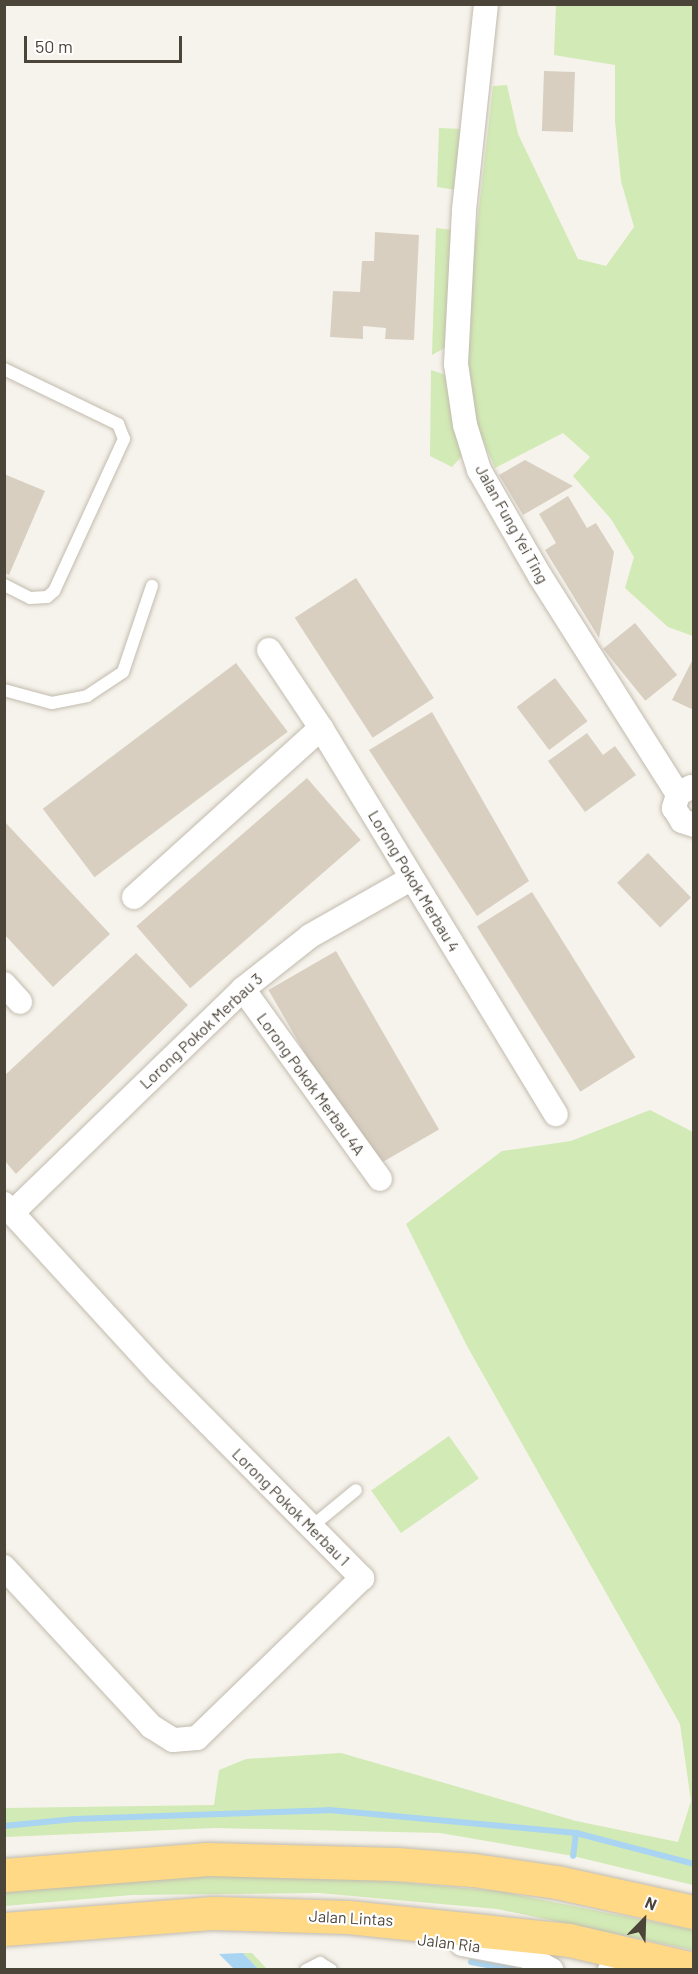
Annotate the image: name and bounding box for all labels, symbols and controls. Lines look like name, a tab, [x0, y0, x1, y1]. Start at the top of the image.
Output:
scale bar	[27, 24, 184, 62]
text: 50 m	[35, 35, 73, 57]
street label: Jalan Fung Yei Ting	[471, 461, 553, 587]
street label: Lorong Pokok Merbau 4	[364, 807, 464, 955]
street label: Lorong Pokok Merbau 3	[136, 969, 266, 1093]
street label: Lorong Pokok Merbau 4A	[253, 1009, 369, 1159]
street label: Lorong Pokok Merbau 1	[228, 1444, 354, 1570]
north arrow	[614, 1890, 674, 1950]
text: N	[643, 1892, 660, 1914]
street label: Jalan Lintas	[308, 1906, 394, 1930]
street label: Jalan Ria	[416, 1930, 482, 1956]

